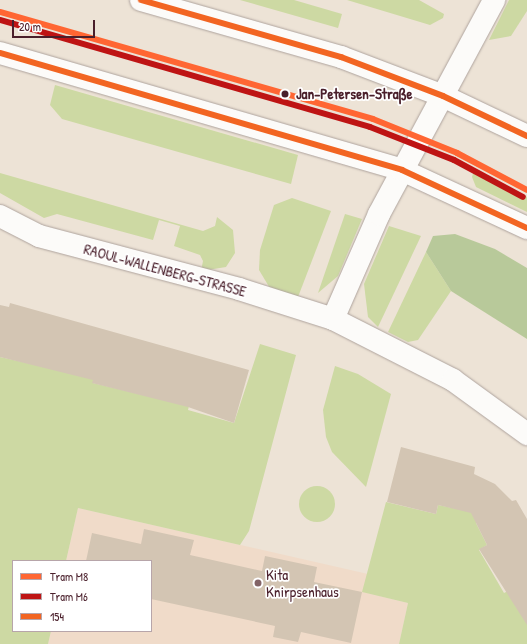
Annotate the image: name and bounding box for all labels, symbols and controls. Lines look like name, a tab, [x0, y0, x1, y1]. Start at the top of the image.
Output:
scale bar	[14, 12, 97, 38]
text: 20 m	[19, 18, 41, 35]
place label: Jan-Petersen-Straße	[296, 85, 413, 103]
marker: Jan-Petersen-Straße	[278, 87, 292, 101]
street label: RAOUL-WALLENBERG-STRASSE	[82, 240, 248, 300]
legend	[12, 560, 152, 632]
place label: Kita Knirpsenhaus	[266, 565, 339, 600]
text: Tram M8	[50, 568, 88, 585]
marker: Kita Knirpsenhaus	[253, 578, 263, 588]
text: Tram M6	[50, 588, 88, 605]
text: 154	[50, 608, 64, 625]

